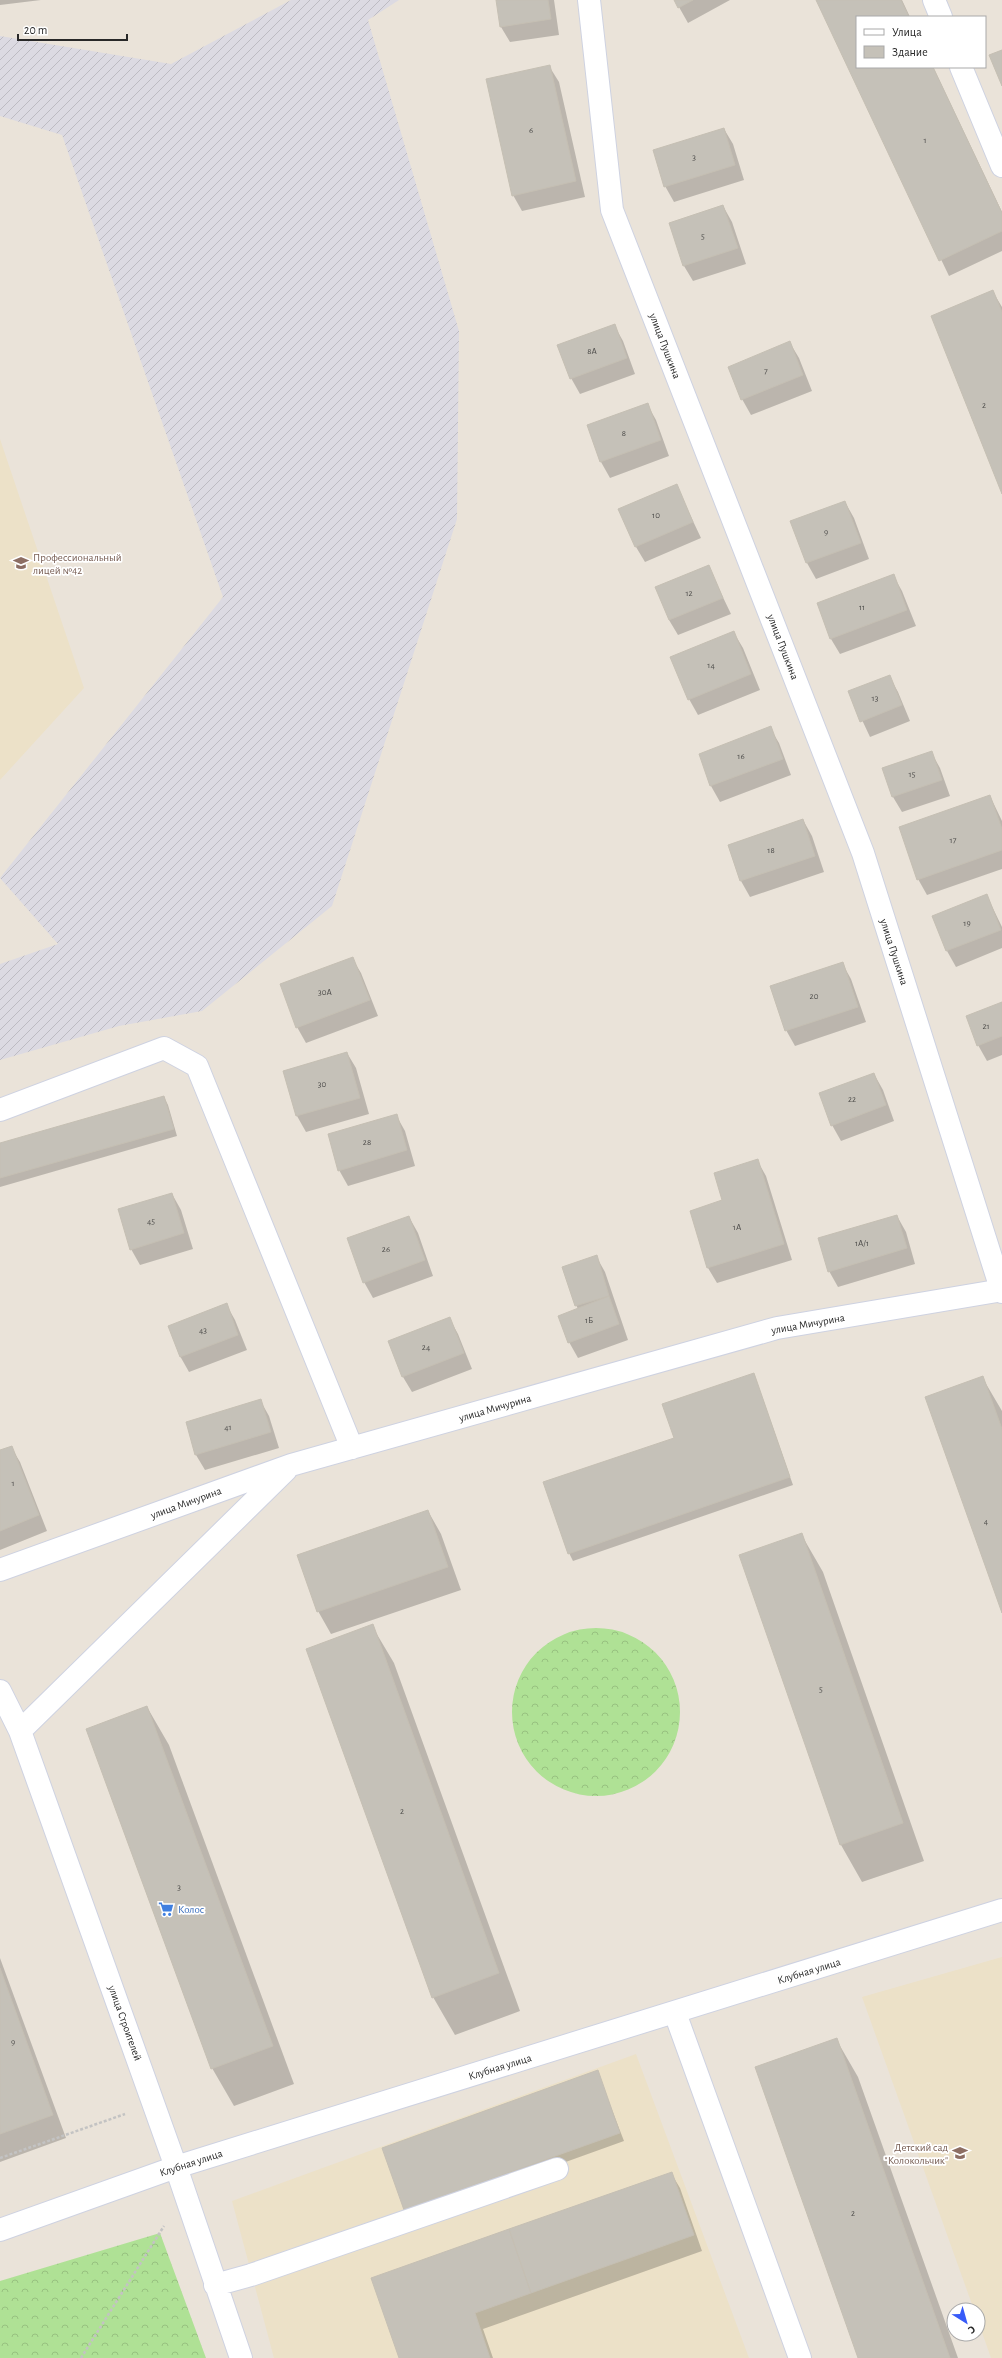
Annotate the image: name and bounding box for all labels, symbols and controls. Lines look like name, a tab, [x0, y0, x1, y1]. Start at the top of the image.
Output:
scale bar	[18, 16, 127, 42]
legend	[856, 16, 986, 68]
text: 20 m	[24, 24, 47, 36]
text: Улица	[892, 26, 922, 38]
text: Здание	[892, 46, 928, 58]
house number: 6	[529, 126, 533, 135]
house number: 1	[923, 136, 927, 145]
house number: 3	[692, 153, 696, 162]
house number: 5	[701, 232, 705, 241]
street label: улица Пушкина	[647, 311, 683, 380]
house number: 8А	[587, 347, 597, 356]
house number: 7	[764, 367, 768, 376]
house number: 2	[982, 401, 986, 410]
house number: 8	[622, 429, 626, 438]
house number: 10	[652, 511, 660, 520]
house number: 9	[824, 528, 828, 537]
place label: Профессиональный лицей №42	[33, 552, 122, 576]
school or university icon: Профессиональный лицей №42	[12, 554, 30, 572]
house number: 12	[685, 589, 693, 598]
house number: 11	[859, 603, 865, 612]
street label: улица Пушкина	[765, 612, 801, 681]
house number: 14	[707, 661, 715, 670]
house number: 13	[872, 694, 879, 703]
house number: 16	[737, 752, 745, 761]
house number: 15	[909, 770, 916, 779]
house number: 17	[950, 836, 957, 845]
house number: 18	[767, 846, 775, 855]
street label: улица Пушкина	[878, 917, 910, 987]
house number: 19	[963, 919, 971, 928]
house number: 30А	[318, 988, 333, 997]
house number: 20	[810, 992, 819, 1001]
house number: 21	[982, 1022, 990, 1031]
house number: 30	[318, 1080, 326, 1089]
house number: 22	[848, 1095, 856, 1104]
house number: 28	[363, 1138, 371, 1147]
house number: 45	[147, 1217, 155, 1226]
house number: 1А	[733, 1223, 742, 1232]
house number: 1А/1	[855, 1239, 869, 1248]
house number: 26	[382, 1245, 390, 1254]
street label: улица Мичурина	[769, 1312, 846, 1336]
house number: 1Б	[585, 1316, 593, 1325]
house number: 43	[199, 1326, 207, 1335]
house number: 24	[422, 1343, 431, 1352]
street label: улица Мичурина	[457, 1392, 532, 1424]
house number: 41	[224, 1423, 232, 1432]
house number: 1	[11, 1479, 15, 1488]
street label: улица Мичурина	[148, 1485, 223, 1521]
house number: 4	[984, 1517, 989, 1526]
house number: 5	[819, 1685, 823, 1694]
house number: 2	[400, 1807, 404, 1816]
house number: 3	[177, 1883, 181, 1892]
supermarket icon: Колос	[157, 1900, 175, 1918]
place label: Колос	[178, 1904, 204, 1915]
street label: Клубная улица	[776, 1956, 842, 1986]
street label: улица Строителей	[106, 1983, 144, 2062]
house number: 9	[11, 2038, 15, 2047]
street label: Клубная улица	[467, 2052, 533, 2082]
place label: Детский сад "Колокольчик"	[885, 2142, 948, 2166]
school or university icon: Детский сад "Колокольчик"	[951, 2144, 969, 2162]
street label: Клубная улица	[158, 2148, 224, 2178]
house number: 2	[851, 2209, 855, 2218]
north arrow	[946, 2302, 986, 2342]
text: С	[966, 2323, 977, 2336]

